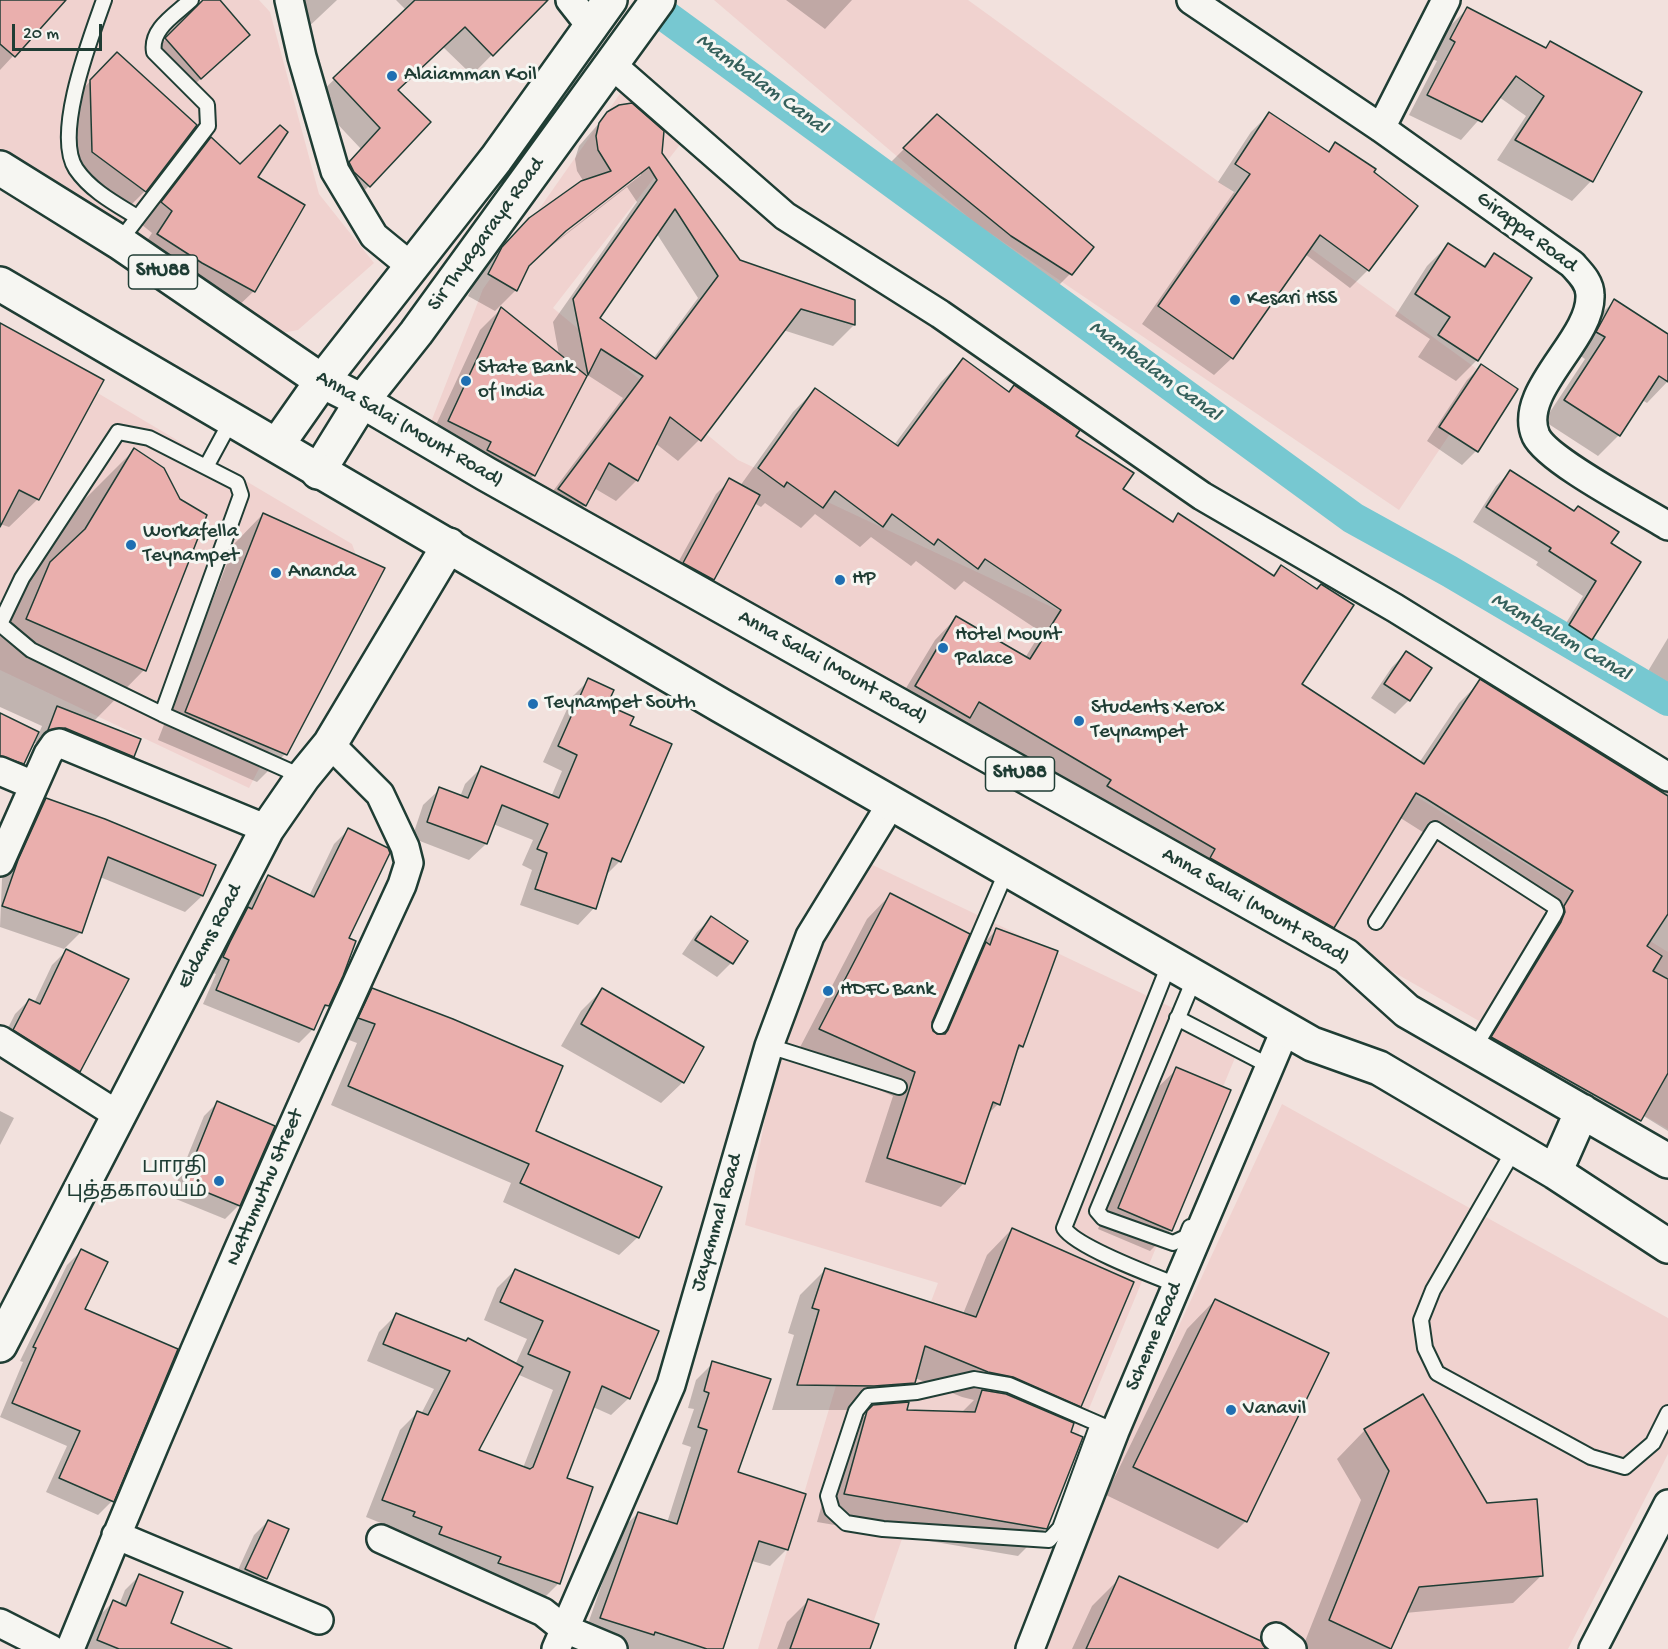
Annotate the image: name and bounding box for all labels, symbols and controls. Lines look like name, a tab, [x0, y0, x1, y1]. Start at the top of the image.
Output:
scale bar	[15, 12, 105, 50]
text: 20 m	[23, 24, 59, 45]
water label: Mambalam Canal	[690, 28, 832, 142]
place label: Alaiamman Koil	[404, 63, 537, 89]
marker: Alaiamman Koil	[385, 69, 399, 83]
street label: Sir Thyagaraya Road	[423, 153, 551, 317]
street label: Girappa Road	[1470, 187, 1582, 279]
road number: SHU88	[128, 255, 198, 289]
place label: Kesari HSS	[1247, 287, 1337, 313]
marker: Kesari HSS	[1228, 293, 1242, 307]
water label: Mambalam Canal	[1083, 315, 1225, 429]
place label: State Bank of India	[478, 356, 574, 406]
street label: Anna Salai (Mount Road)	[311, 366, 507, 494]
marker: State Bank of India	[459, 374, 473, 388]
place label: Workafella Teynampet	[143, 520, 239, 570]
marker: Workafella Teynampet	[124, 538, 138, 552]
place label: Ananda	[288, 560, 356, 586]
marker: Ananda	[269, 566, 283, 580]
place label: HP	[852, 567, 876, 593]
marker: HP	[833, 573, 847, 587]
water label: Mambalam Canal	[1486, 587, 1634, 689]
street label: Anna Salai (Mount Road)	[733, 605, 931, 731]
place label: Hotel Mount Palace	[955, 623, 1061, 673]
marker: Hotel Mount Palace	[936, 641, 950, 655]
place label: Teynampet South	[545, 691, 696, 717]
place label: Students Xerox Teynampet	[1091, 696, 1225, 746]
marker: Teynampet South	[526, 697, 540, 711]
marker: Students Xerox Teynampet	[1072, 714, 1086, 728]
road number: SHU88	[986, 757, 1054, 791]
street label: Anna Salai (Mount Road)	[1157, 843, 1353, 971]
street label: Eldams Road	[173, 880, 249, 994]
place label: HDFC Bank	[840, 978, 935, 1004]
marker: HDFC Bank	[821, 984, 835, 998]
street label: Nattumuthu Street	[222, 1106, 310, 1270]
street label: Jayammal Road	[686, 1151, 750, 1295]
place label: பாரதி புத்தகாலயம்	[66, 1156, 207, 1206]
marker: பாரதி புத்தகாலயம்	[212, 1174, 226, 1188]
street label: Scheme Road	[1121, 1279, 1189, 1395]
place label: Vanavil	[1243, 1397, 1306, 1423]
marker: Vanavil	[1224, 1403, 1238, 1417]

